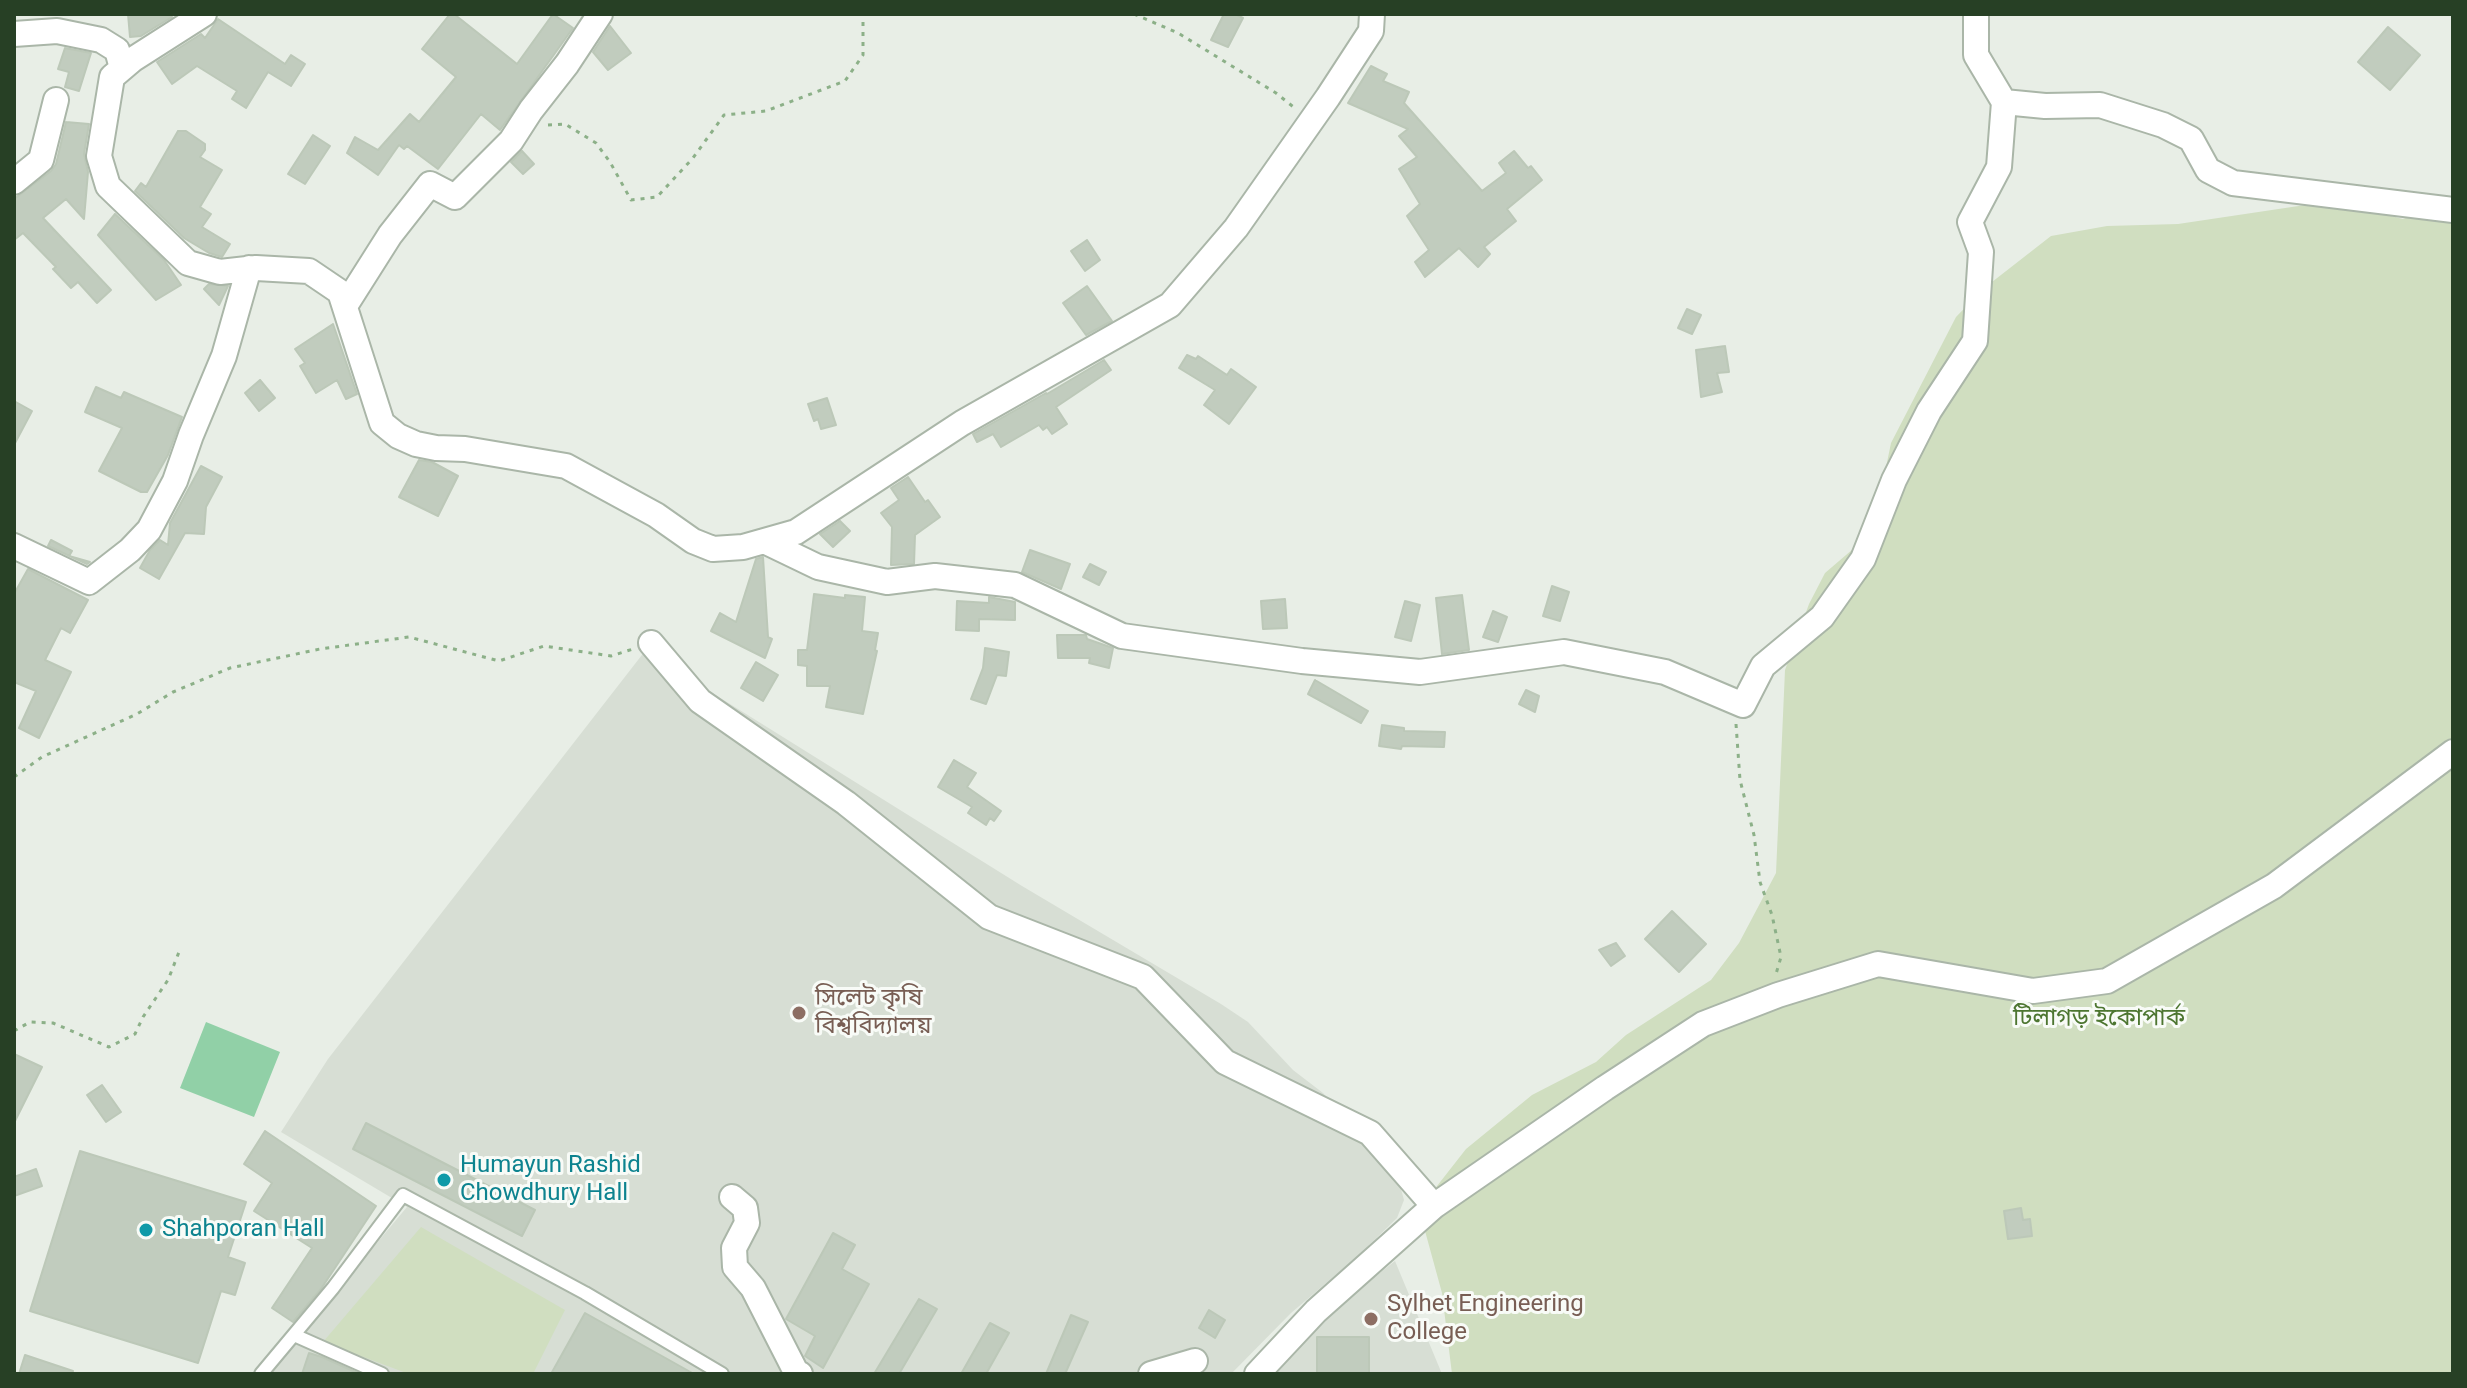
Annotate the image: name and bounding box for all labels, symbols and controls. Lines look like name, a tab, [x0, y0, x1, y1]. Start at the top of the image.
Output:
place label: সিলেট কৃষি বিশ্ববিদ্যালয়	[815, 985, 931, 1041]
marker: সিলেট কৃষি বিশ্ববিদ্যালয়	[790, 1004, 808, 1022]
park label: টিলাগড় ইকোপার্ক	[2013, 1005, 2185, 1033]
place label: Humayun Rashid Chowdhury Hall	[460, 1152, 641, 1208]
marker: Humayun Rashid Chowdhury Hall	[435, 1171, 453, 1189]
place label: Shahporan Hall	[162, 1216, 325, 1244]
marker: Shahporan Hall	[137, 1221, 155, 1239]
place label: Sylhet Engineering College	[1387, 1291, 1584, 1347]
marker: Sylhet Engineering College	[1362, 1310, 1380, 1328]

